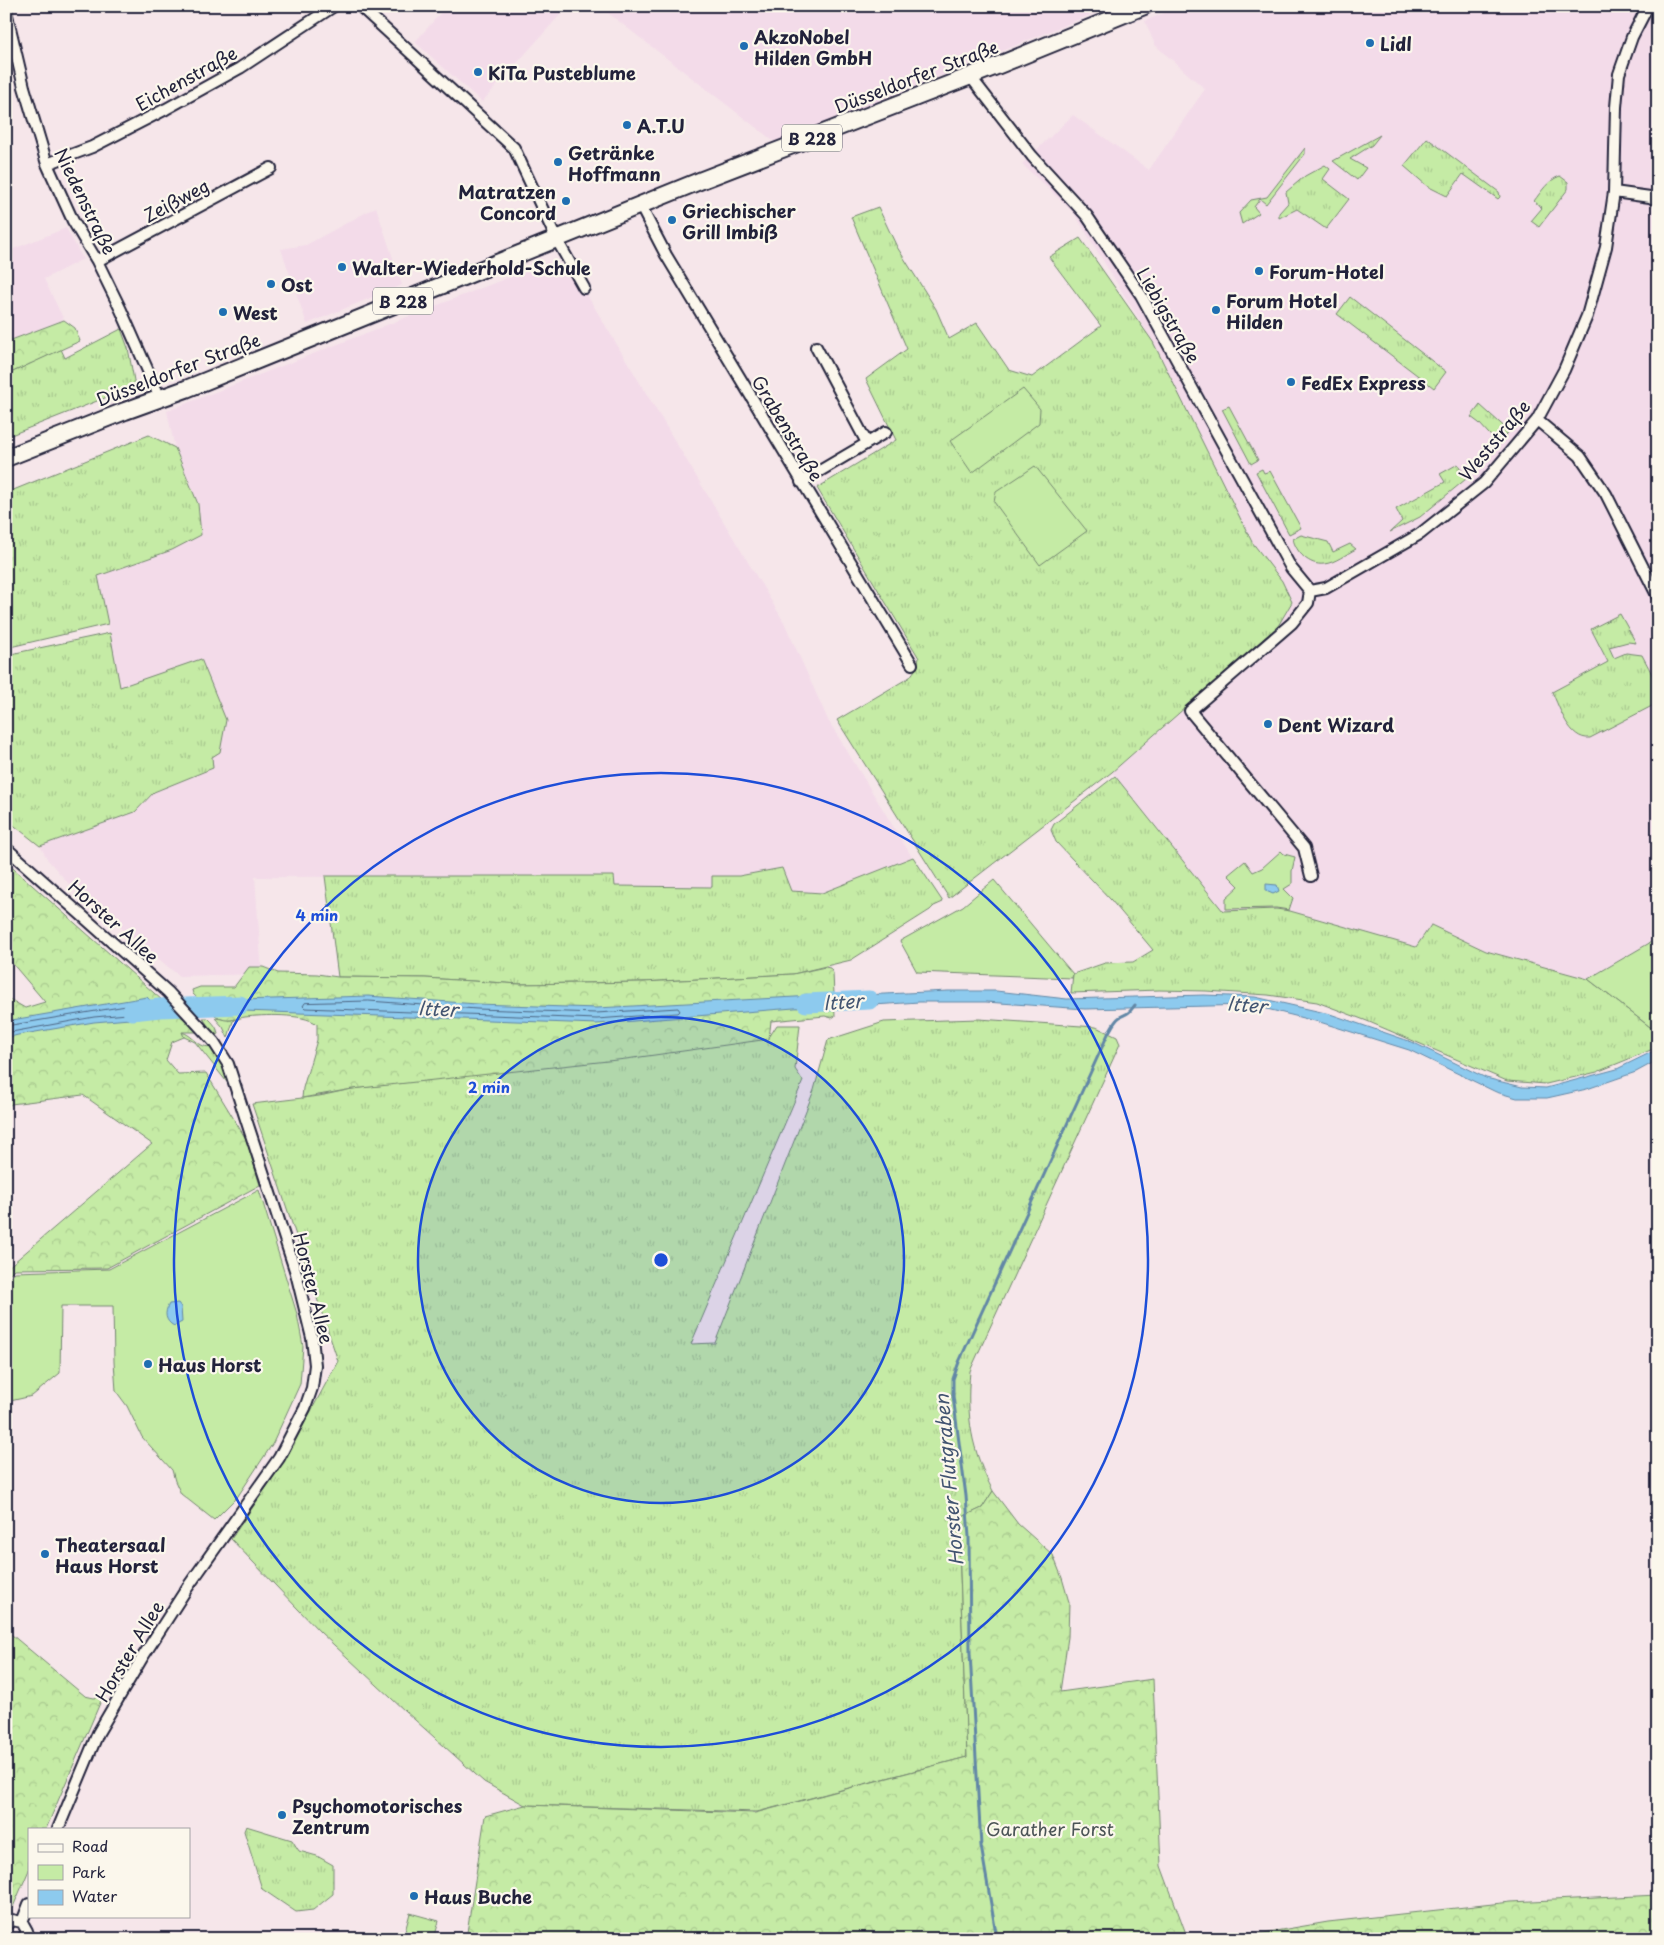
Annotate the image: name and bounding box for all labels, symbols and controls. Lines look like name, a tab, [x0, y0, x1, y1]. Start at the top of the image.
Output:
place label: AkzoNobel Hilden GmbH	[754, 23, 872, 71]
place label: Lidl	[1380, 30, 1412, 57]
street label: Düsseldorfer Straße	[830, 32, 1002, 120]
marker: Lidl	[1364, 37, 1376, 49]
street label: Eichenstraße	[130, 39, 242, 117]
marker: AkzoNobel Hilden GmbH	[738, 40, 750, 52]
place label: KiTa Pusteblume	[488, 59, 636, 86]
marker: KiTa Pusteblume	[472, 66, 484, 78]
place label: A.T.U	[637, 112, 685, 139]
marker: A.T.U	[621, 119, 633, 131]
road number: B 228	[782, 125, 842, 152]
place label: Getränke Hoffmann	[568, 139, 661, 187]
street label: Niedenstraße	[48, 143, 124, 259]
marker: Getränke Hoffmann	[552, 156, 564, 168]
street label: Zeißweg	[138, 171, 214, 229]
place label: Matratzen Concord	[458, 178, 556, 226]
marker: Matratzen Concord	[560, 195, 572, 207]
place label: Griechischer Grill Imbiß	[682, 197, 797, 245]
marker: Griechischer Grill Imbiß	[666, 214, 678, 226]
place label: Walter-Wiederhold-Schule	[352, 254, 591, 281]
place label: Forum-Hotel	[1269, 258, 1384, 285]
marker: Walter-Wiederhold-Schule	[336, 261, 348, 273]
street label: Liebigstraße	[1131, 262, 1207, 368]
marker: Forum-Hotel	[1253, 265, 1265, 277]
place label: Ost	[281, 271, 313, 298]
marker: Ost	[265, 278, 277, 290]
place label: Forum Hotel Hilden	[1226, 287, 1337, 335]
road number: B 228	[373, 288, 433, 314]
place label: West	[233, 299, 278, 326]
marker: Forum Hotel Hilden	[1210, 304, 1222, 316]
marker: West	[217, 306, 229, 318]
street label: Düsseldorfer Straße	[92, 325, 264, 413]
place label: FedEx Express	[1301, 369, 1426, 396]
street label: Grabenstraße	[746, 370, 830, 486]
marker: FedEx Express	[1285, 376, 1297, 388]
street label: Weststraße	[1452, 393, 1536, 487]
place label: Dent Wizard	[1278, 711, 1394, 738]
marker: Dent Wizard	[1262, 718, 1274, 730]
street label: Horster Allee	[63, 873, 166, 969]
text: 4 min	[296, 903, 338, 926]
water label: Itter	[822, 985, 867, 1016]
water label: Itter	[1226, 988, 1271, 1020]
water label: Itter	[417, 993, 462, 1023]
text: 2 min	[468, 1075, 510, 1098]
street label: Horster Allee	[287, 1229, 341, 1347]
centre of rings	[652, 1251, 670, 1269]
place label: Haus Horst	[158, 1351, 262, 1378]
marker: Haus Horst	[142, 1358, 154, 1370]
water label: Horster Flutgraben	[926, 1392, 969, 1567]
place label: Theatersaal Haus Horst	[55, 1531, 166, 1579]
marker: Theatersaal Haus Horst	[39, 1548, 51, 1560]
street label: Horster Allee	[88, 1595, 170, 1707]
place label: Psychomotorisches Zentrum	[292, 1792, 463, 1840]
marker: Psychomotorisches Zentrum	[276, 1809, 288, 1821]
park label: Garather Forst	[986, 1815, 1114, 1842]
legend	[28, 1828, 190, 1918]
text: Road	[72, 1834, 108, 1857]
text: Park	[72, 1860, 106, 1883]
place label: Haus Buche	[424, 1883, 532, 1910]
text: Water	[72, 1884, 117, 1907]
marker: Haus Buche	[408, 1890, 420, 1902]

